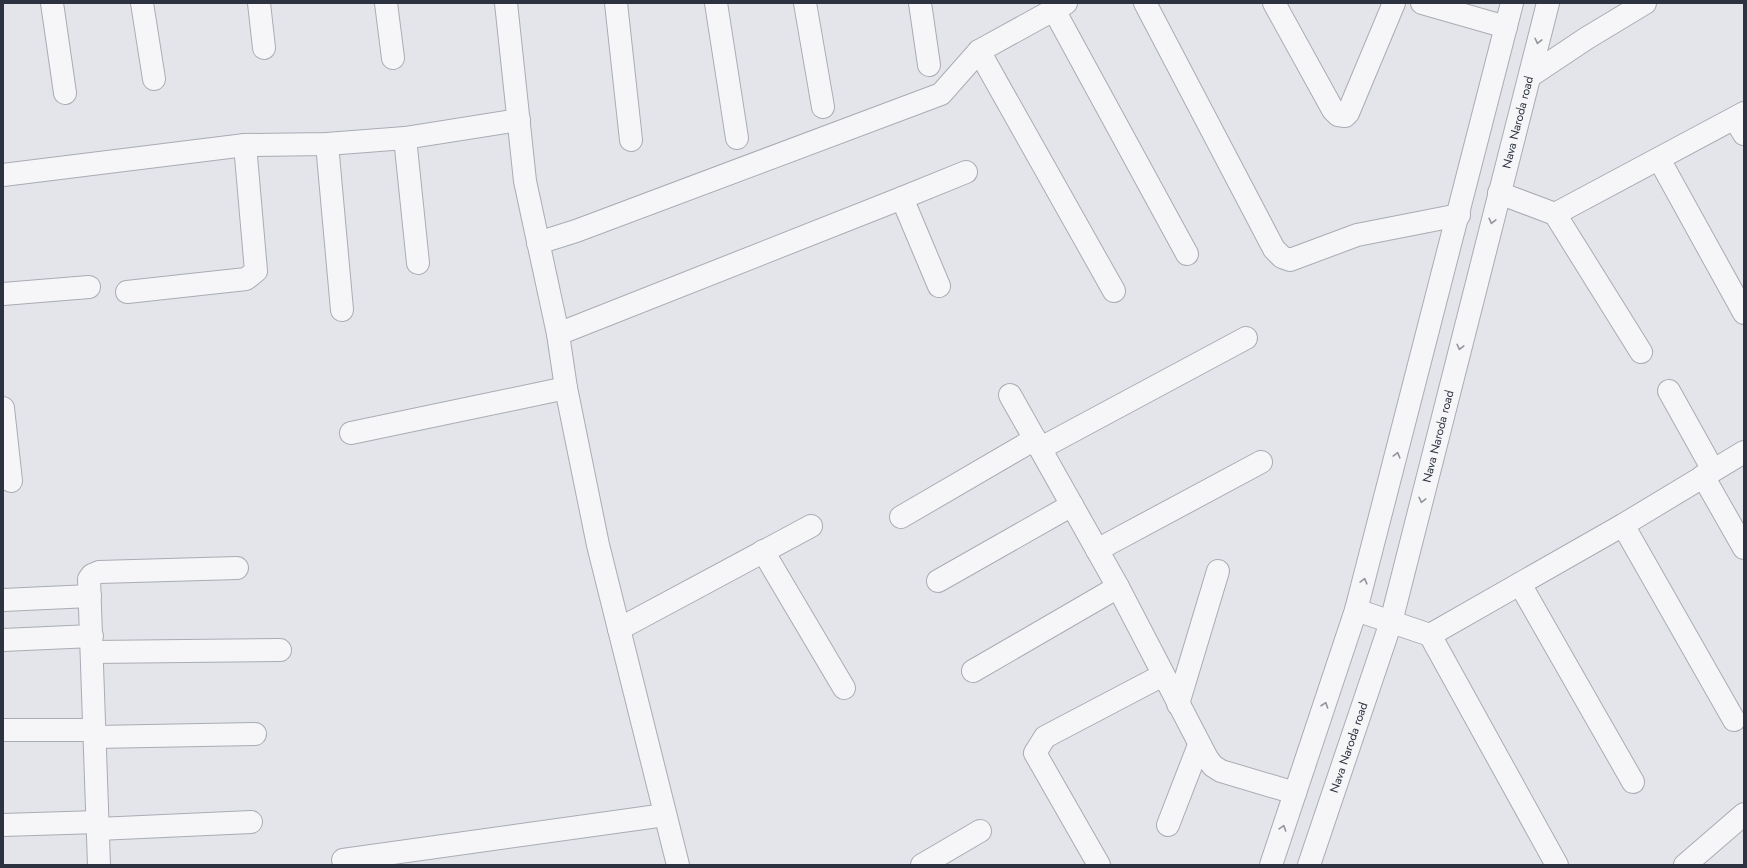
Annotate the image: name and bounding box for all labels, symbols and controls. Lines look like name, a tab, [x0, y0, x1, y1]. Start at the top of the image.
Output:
one-way arrow	[1535, 38, 1543, 44]
street label: Nava Naroda road	[1497, 74, 1538, 170]
one-way arrow	[1488, 217, 1497, 224]
one-way arrow	[1457, 344, 1465, 350]
street label: Nava Naroda road	[1418, 388, 1458, 484]
one-way arrow	[1392, 452, 1400, 458]
one-way arrow	[1418, 497, 1426, 503]
one-way arrow	[1359, 578, 1368, 585]
street label: Nava Naroda road	[1325, 700, 1372, 795]
one-way arrow	[1320, 701, 1328, 708]
one-way arrow	[1278, 825, 1287, 832]

